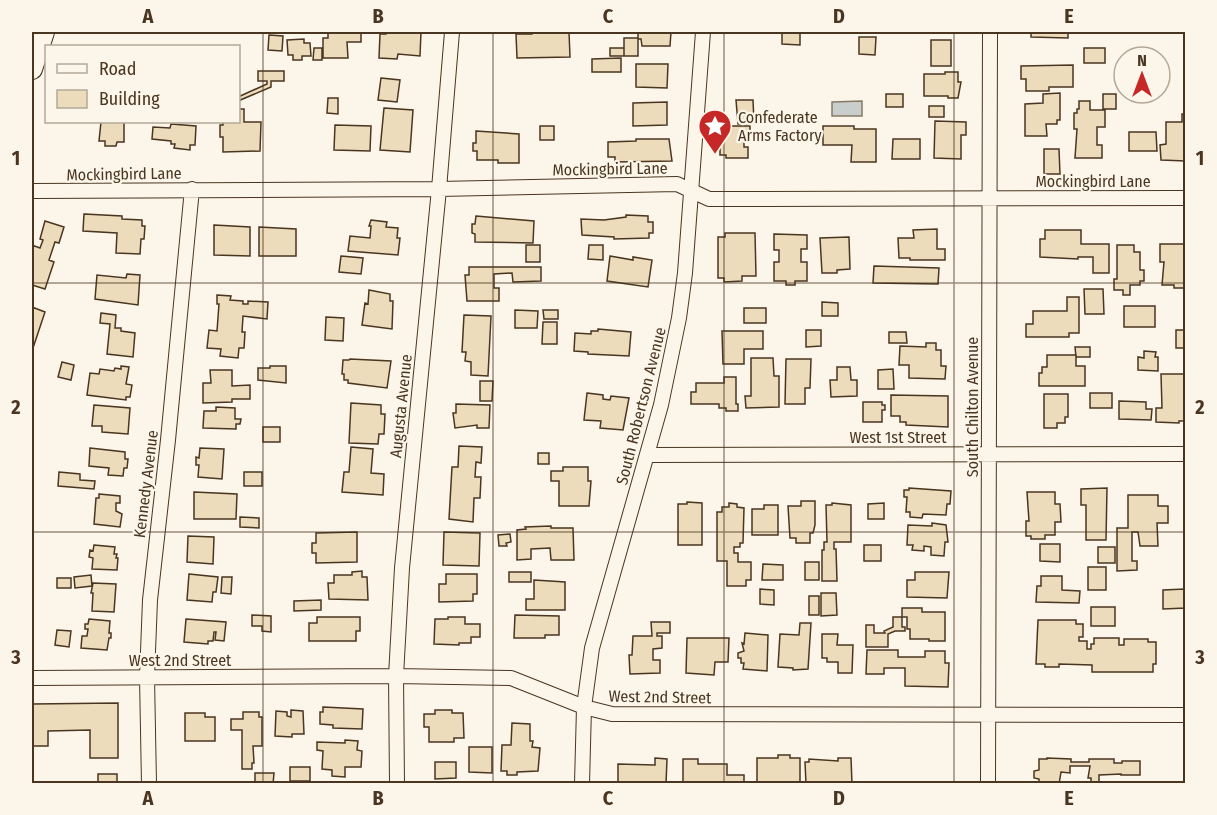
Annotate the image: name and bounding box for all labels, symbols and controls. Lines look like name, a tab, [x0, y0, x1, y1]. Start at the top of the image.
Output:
text: A	[142, 4, 155, 28]
text: B	[372, 4, 384, 28]
text: C	[603, 4, 614, 28]
text: D	[833, 4, 845, 28]
text: E	[1064, 4, 1074, 28]
legend	[45, 45, 240, 123]
north arrow	[1112, 45, 1172, 105]
text: N	[1137, 51, 1147, 70]
text: Road	[99, 58, 136, 80]
text: Building	[99, 88, 160, 110]
place icon: Confederate Arms Factory	[697, 108, 733, 155]
place label: Confederate Arms Factory	[738, 108, 823, 145]
text: 1	[12, 146, 20, 170]
text: 1	[1196, 146, 1204, 170]
street label: Mockingbird Lane	[552, 158, 668, 180]
street label: Mockingbird Lane	[66, 163, 182, 185]
street label: Mockingbird Lane	[1035, 172, 1151, 191]
street label: South Robertson Avenue	[612, 325, 670, 487]
street label: South Chilton Avenue	[963, 337, 982, 477]
street label: Augusta Avenue	[386, 353, 416, 459]
text: 2	[10, 395, 21, 419]
text: 2	[1194, 395, 1205, 419]
street label: West 1st Street	[850, 428, 947, 447]
street label: Kennedy Avenue	[130, 429, 162, 539]
text: 3	[10, 645, 21, 669]
text: 3	[1194, 645, 1205, 669]
street label: West 2nd Street	[129, 651, 232, 670]
street label: West 2nd Street	[608, 687, 712, 707]
text: A	[142, 786, 155, 810]
text: B	[372, 786, 384, 810]
text: C	[603, 786, 614, 810]
text: D	[833, 786, 845, 810]
text: E	[1064, 786, 1074, 810]

